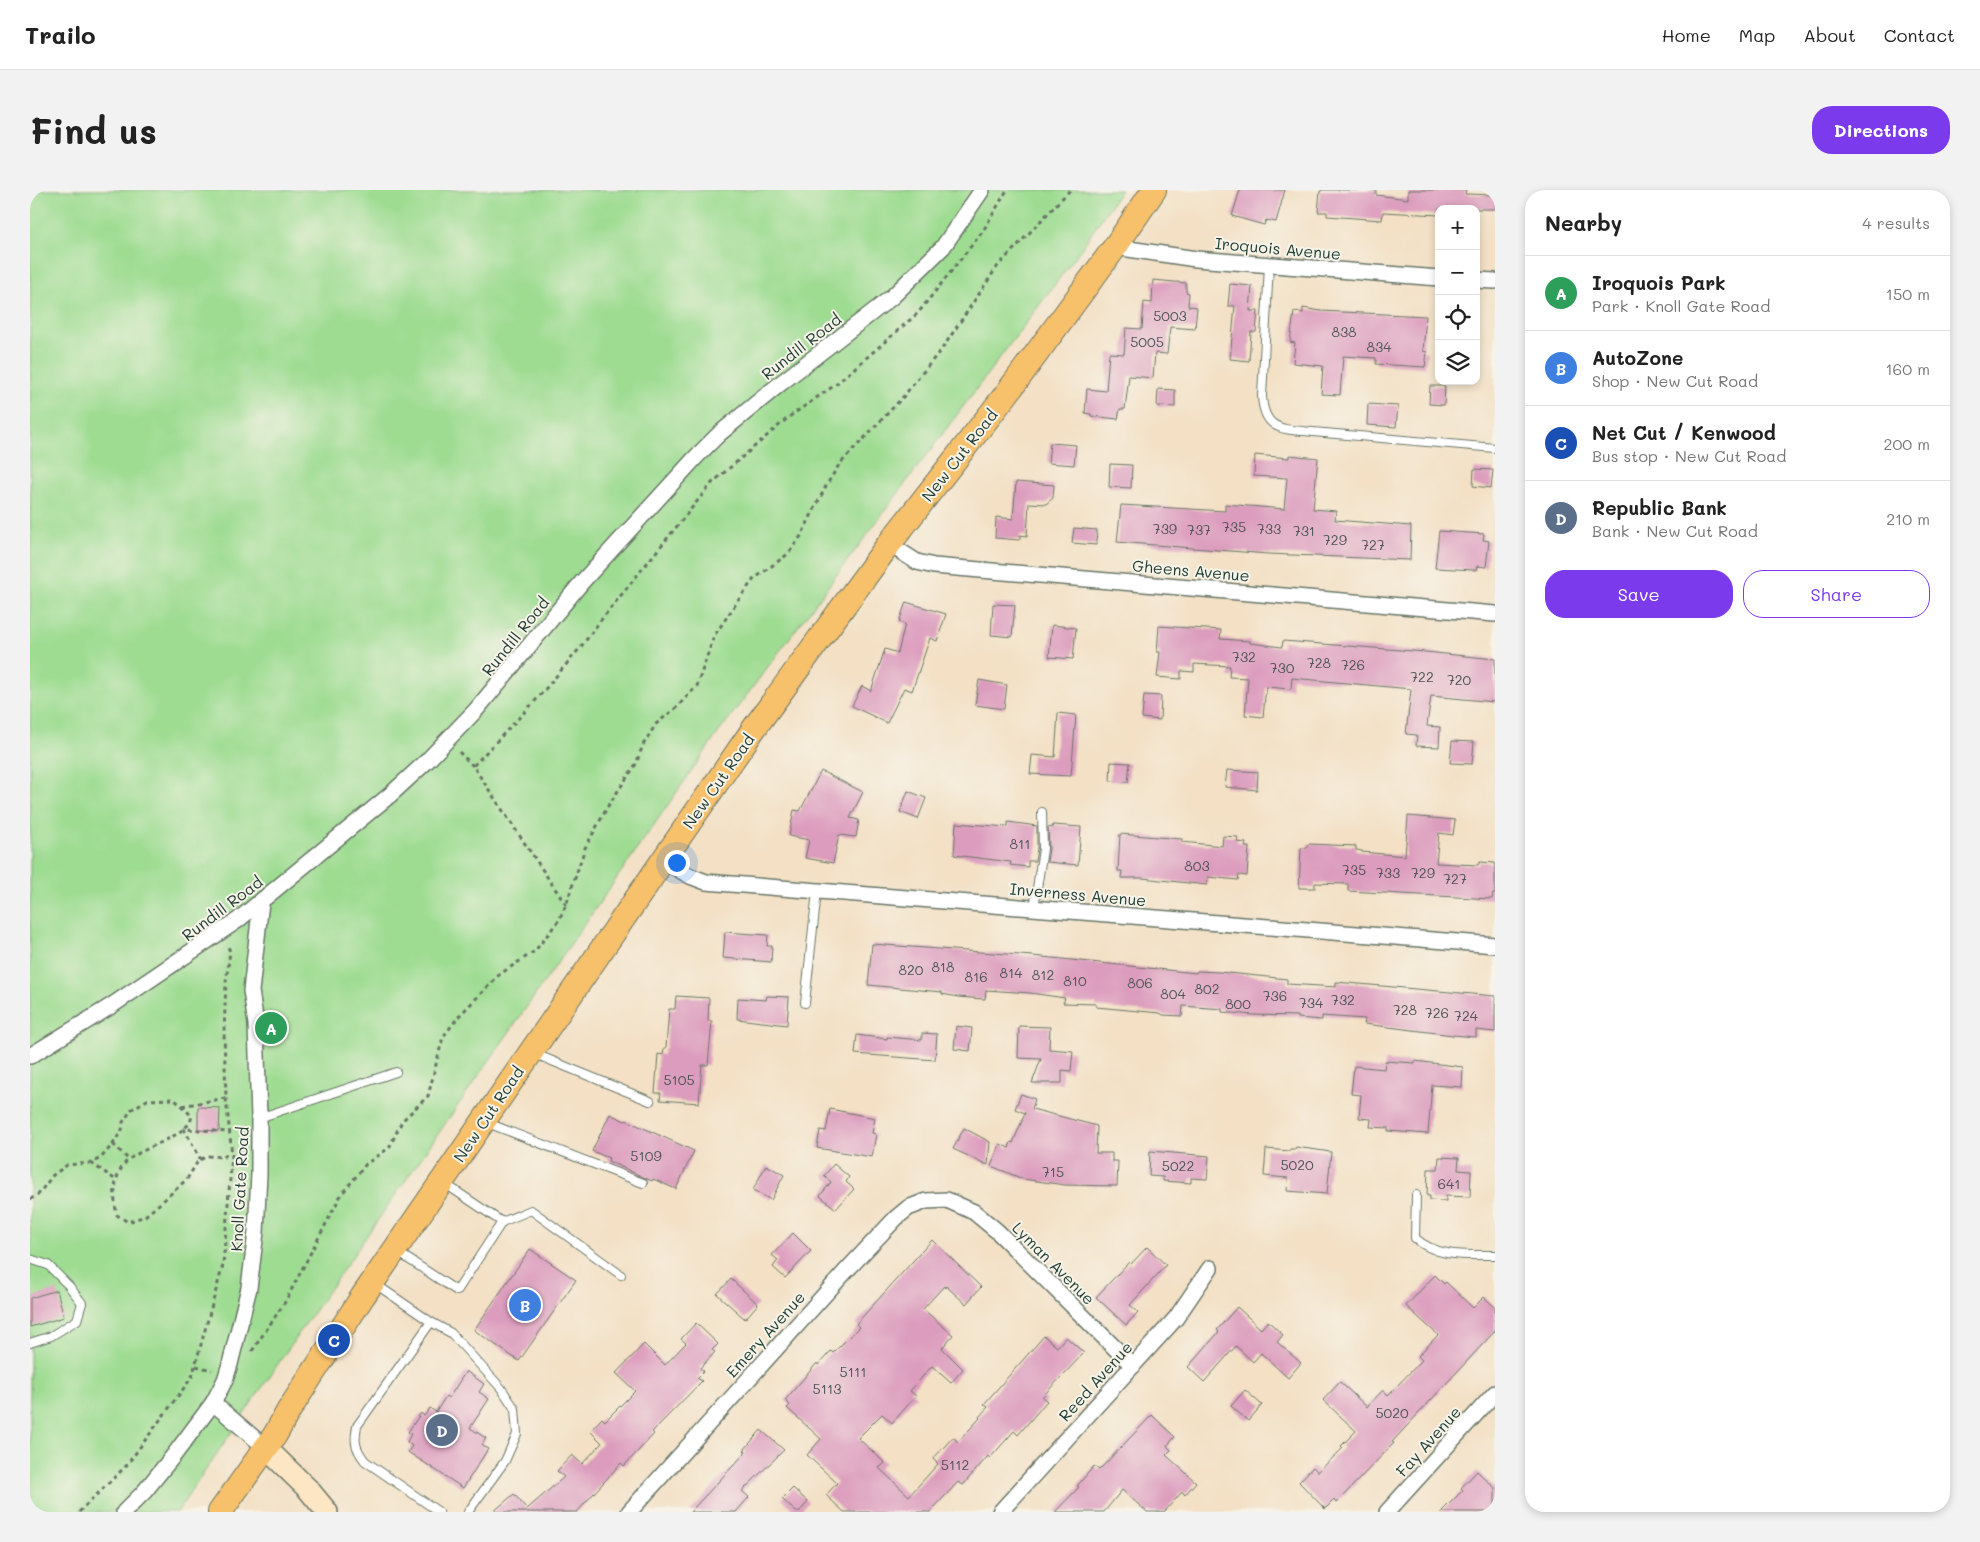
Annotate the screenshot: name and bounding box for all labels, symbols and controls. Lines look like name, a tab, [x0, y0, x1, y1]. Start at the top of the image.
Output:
text: Trailo	[25, 19, 96, 50]
text: Home	[1662, 23, 1711, 47]
text: Map	[1739, 23, 1775, 47]
text: About	[1803, 23, 1856, 47]
text: Contact	[1884, 23, 1955, 47]
button: Directions	[1812, 106, 1950, 154]
text: Find us	[30, 107, 157, 153]
map controls	[1435, 205, 1480, 385]
button: +	[1435, 205, 1480, 250]
text: Nearby	[1545, 209, 1622, 236]
text: 4 results	[1862, 212, 1930, 233]
street label: Iroquois Avenue	[1214, 232, 1342, 264]
button: −	[1435, 250, 1480, 295]
text: Iroquois Park	[1592, 270, 1725, 295]
text: A	[1555, 283, 1567, 304]
text: 150 m	[1886, 283, 1930, 304]
button: locate	[1435, 295, 1480, 340]
text: Park · Knoll Gate Road	[1592, 295, 1770, 316]
house number: 5003	[1153, 306, 1187, 325]
street label: Rundill Road	[757, 308, 845, 384]
house number: 838	[1331, 322, 1357, 341]
house number: 5005	[1130, 332, 1164, 351]
house number: 834	[1367, 337, 1392, 356]
button: layers	[1435, 340, 1480, 385]
text: AutoZone	[1592, 345, 1683, 370]
text: B	[1556, 358, 1566, 379]
text: 160 m	[1885, 358, 1930, 379]
text: Shop · New Cut Road	[1592, 370, 1758, 391]
street label: New Cut Road	[916, 405, 1002, 505]
text: Net Cut / Kenwood	[1592, 420, 1776, 445]
text: C	[1555, 433, 1567, 454]
text: 200 m	[1883, 433, 1930, 454]
text: Bus stop · New Cut Road	[1592, 445, 1786, 466]
text: Republic Bank	[1592, 495, 1727, 520]
text: D	[1555, 508, 1567, 529]
text: 210 m	[1886, 508, 1930, 529]
house number: 735	[1222, 517, 1246, 536]
house number: 739	[1153, 519, 1177, 538]
house number: 733	[1257, 519, 1281, 538]
house number: 737	[1187, 520, 1211, 539]
text: Bank · New Cut Road	[1592, 520, 1758, 541]
house number: 731	[1293, 521, 1315, 540]
house number: 729	[1323, 530, 1347, 549]
house number: 727	[1361, 535, 1385, 554]
street label: Gheens Avenue	[1131, 554, 1251, 586]
button: Save	[1545, 570, 1733, 618]
button: Share	[1743, 570, 1930, 618]
street label: Rundill Road	[477, 592, 553, 680]
house number: 732	[1232, 647, 1256, 666]
house number: 728	[1307, 653, 1331, 672]
house number: 726	[1341, 655, 1365, 674]
house number: 730	[1270, 658, 1295, 677]
house number: 722	[1410, 667, 1434, 686]
house number: 720	[1447, 670, 1471, 689]
street label: New Cut Road	[677, 729, 759, 833]
house number: 811	[1010, 834, 1031, 853]
your location	[664, 850, 690, 876]
house number: 803	[1184, 856, 1210, 875]
house number: 735	[1342, 860, 1366, 879]
house number: 733	[1376, 863, 1400, 882]
house number: 729	[1411, 863, 1435, 882]
house number: 727	[1443, 869, 1467, 888]
street label: Rundill Road	[177, 871, 267, 945]
street label: Inverness Avenue	[1009, 878, 1147, 910]
house number: 818	[931, 957, 955, 976]
house number: 820	[899, 960, 924, 979]
house number: 814	[1000, 963, 1023, 982]
house number: 812	[1032, 965, 1054, 984]
house number: 816	[964, 967, 988, 986]
house number: 810	[1063, 971, 1087, 990]
house number: 806	[1127, 973, 1153, 992]
house number: 802	[1195, 979, 1219, 998]
house number: 804	[1160, 984, 1186, 1003]
house number: 736	[1263, 986, 1287, 1005]
house number: 732	[1331, 990, 1355, 1009]
house number: 734	[1299, 993, 1324, 1012]
house number: 800	[1225, 994, 1251, 1013]
house number: 728	[1393, 1000, 1417, 1019]
house number: 726	[1425, 1003, 1449, 1022]
house number: 724	[1454, 1006, 1479, 1025]
pin: A	[255, 1009, 287, 1047]
street label: New Cut Road	[448, 1062, 528, 1166]
house number: 5105	[663, 1070, 695, 1089]
street label: Knoll Gate Road	[225, 1126, 253, 1252]
house number: 5109	[630, 1146, 662, 1165]
house number: 5020	[1280, 1155, 1314, 1174]
house number: 5022	[1162, 1156, 1194, 1175]
house number: 715	[1042, 1162, 1064, 1181]
house number: 641	[1438, 1174, 1460, 1193]
street label: Lyman Avenue	[1008, 1217, 1100, 1309]
pin: B	[509, 1286, 541, 1324]
street label: Emery Avenue	[721, 1287, 809, 1381]
pin: C	[318, 1321, 350, 1359]
street label: Reed Avenue	[1054, 1337, 1136, 1425]
house number: 5111	[840, 1362, 866, 1381]
house number: 5113	[813, 1379, 841, 1398]
street label: Fay Avenue	[1391, 1401, 1465, 1481]
house number: 5020	[1375, 1403, 1409, 1422]
pin: D	[426, 1411, 458, 1449]
house number: 5112	[941, 1455, 969, 1474]

